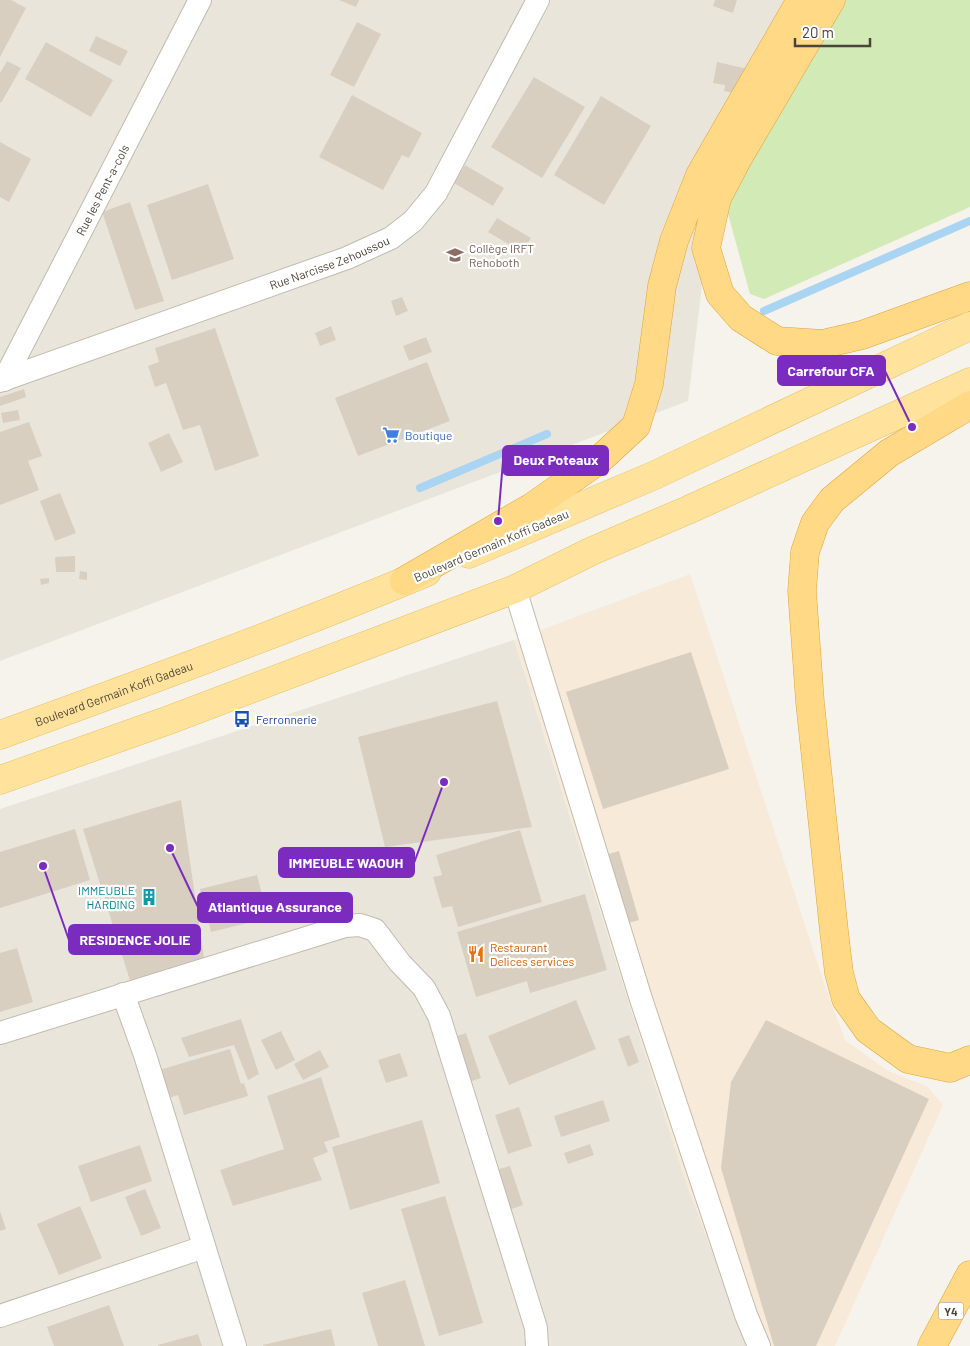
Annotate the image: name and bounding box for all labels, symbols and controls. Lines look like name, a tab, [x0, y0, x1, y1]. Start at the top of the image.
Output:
scale bar	[795, 15, 870, 47]
text: 20 m	[802, 23, 834, 41]
street label: Rue les Pent-a-cols	[73, 142, 132, 238]
street label: Rue Narcisse Zehoussou	[267, 233, 391, 292]
place label: Collège IRFT Rehoboth	[469, 241, 534, 269]
school or university icon: Collège IRFT Rehoboth	[445, 245, 465, 265]
callout: Carrefour CFA	[778, 356, 885, 385]
text: Carrefour CFA	[787, 362, 875, 379]
supermarket icon: Boutique	[381, 425, 401, 445]
place label: Boutique	[405, 428, 452, 442]
callout: Deux Poteaux	[503, 446, 608, 475]
text: Deux Poteaux	[513, 451, 599, 468]
street label: Boulevard Germain Koffi Gadeau	[412, 506, 570, 584]
street label: Boulevard Germain Koffi Gadeau	[33, 658, 194, 729]
bus stop icon: Ferronnerie	[232, 709, 252, 729]
place label: Ferronnerie	[256, 712, 317, 726]
callout: IMMEUBLE WAOUH	[279, 848, 414, 877]
text: IMMEUBLE WAOUH	[289, 854, 404, 871]
place label: IMMEUBLE HARDING	[78, 883, 135, 911]
building icon: IMMEUBLE HARDING	[139, 887, 159, 907]
callout: Atlantique Assurance	[198, 893, 352, 922]
text: Atlantique Assurance	[208, 898, 342, 915]
callout: RESIDENCE JOLIE	[69, 925, 200, 954]
text: RESIDENCE JOLIE	[79, 931, 191, 948]
place label: Restaurant Delices services	[490, 940, 574, 968]
restaurant icon: Restaurant Delices services	[466, 944, 486, 964]
road number: Y4	[938, 1302, 964, 1320]

